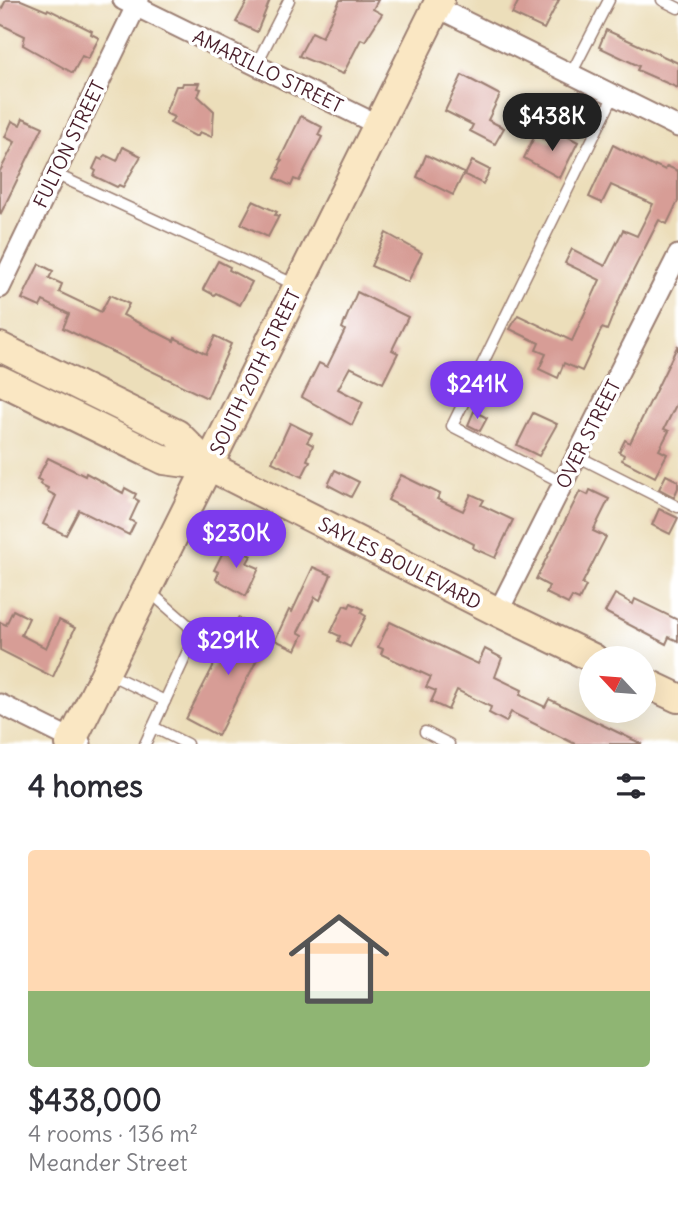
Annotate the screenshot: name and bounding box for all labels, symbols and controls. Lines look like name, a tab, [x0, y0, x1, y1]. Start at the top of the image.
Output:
street label: AMARILLO STREET	[189, 24, 347, 118]
street label: FULTON STREET	[28, 76, 110, 212]
pin: $438K	[503, 94, 601, 153]
text: $438K	[519, 101, 585, 130]
street label: SOUTH 20TH STREET	[204, 285, 306, 459]
pin: $241K	[428, 362, 526, 421]
text: $241K	[446, 369, 508, 398]
street label: OVER STREET	[550, 375, 626, 492]
pin: $230K	[187, 510, 285, 570]
street label: SAYLES BOULEVARD	[315, 512, 485, 614]
text: $230K	[202, 518, 270, 547]
pin: $291K	[179, 618, 277, 677]
text: $291K	[197, 625, 259, 654]
north arrow	[579, 646, 656, 723]
map controls	[579, 646, 656, 723]
text: 4 homes	[28, 767, 143, 805]
icon: filters	[612, 767, 650, 805]
icon: home	[276, 896, 402, 1022]
text: $438,000	[28, 1081, 162, 1119]
text: 4 rooms · 136 m²	[28, 1119, 198, 1148]
text: Meander Street	[28, 1148, 187, 1177]

